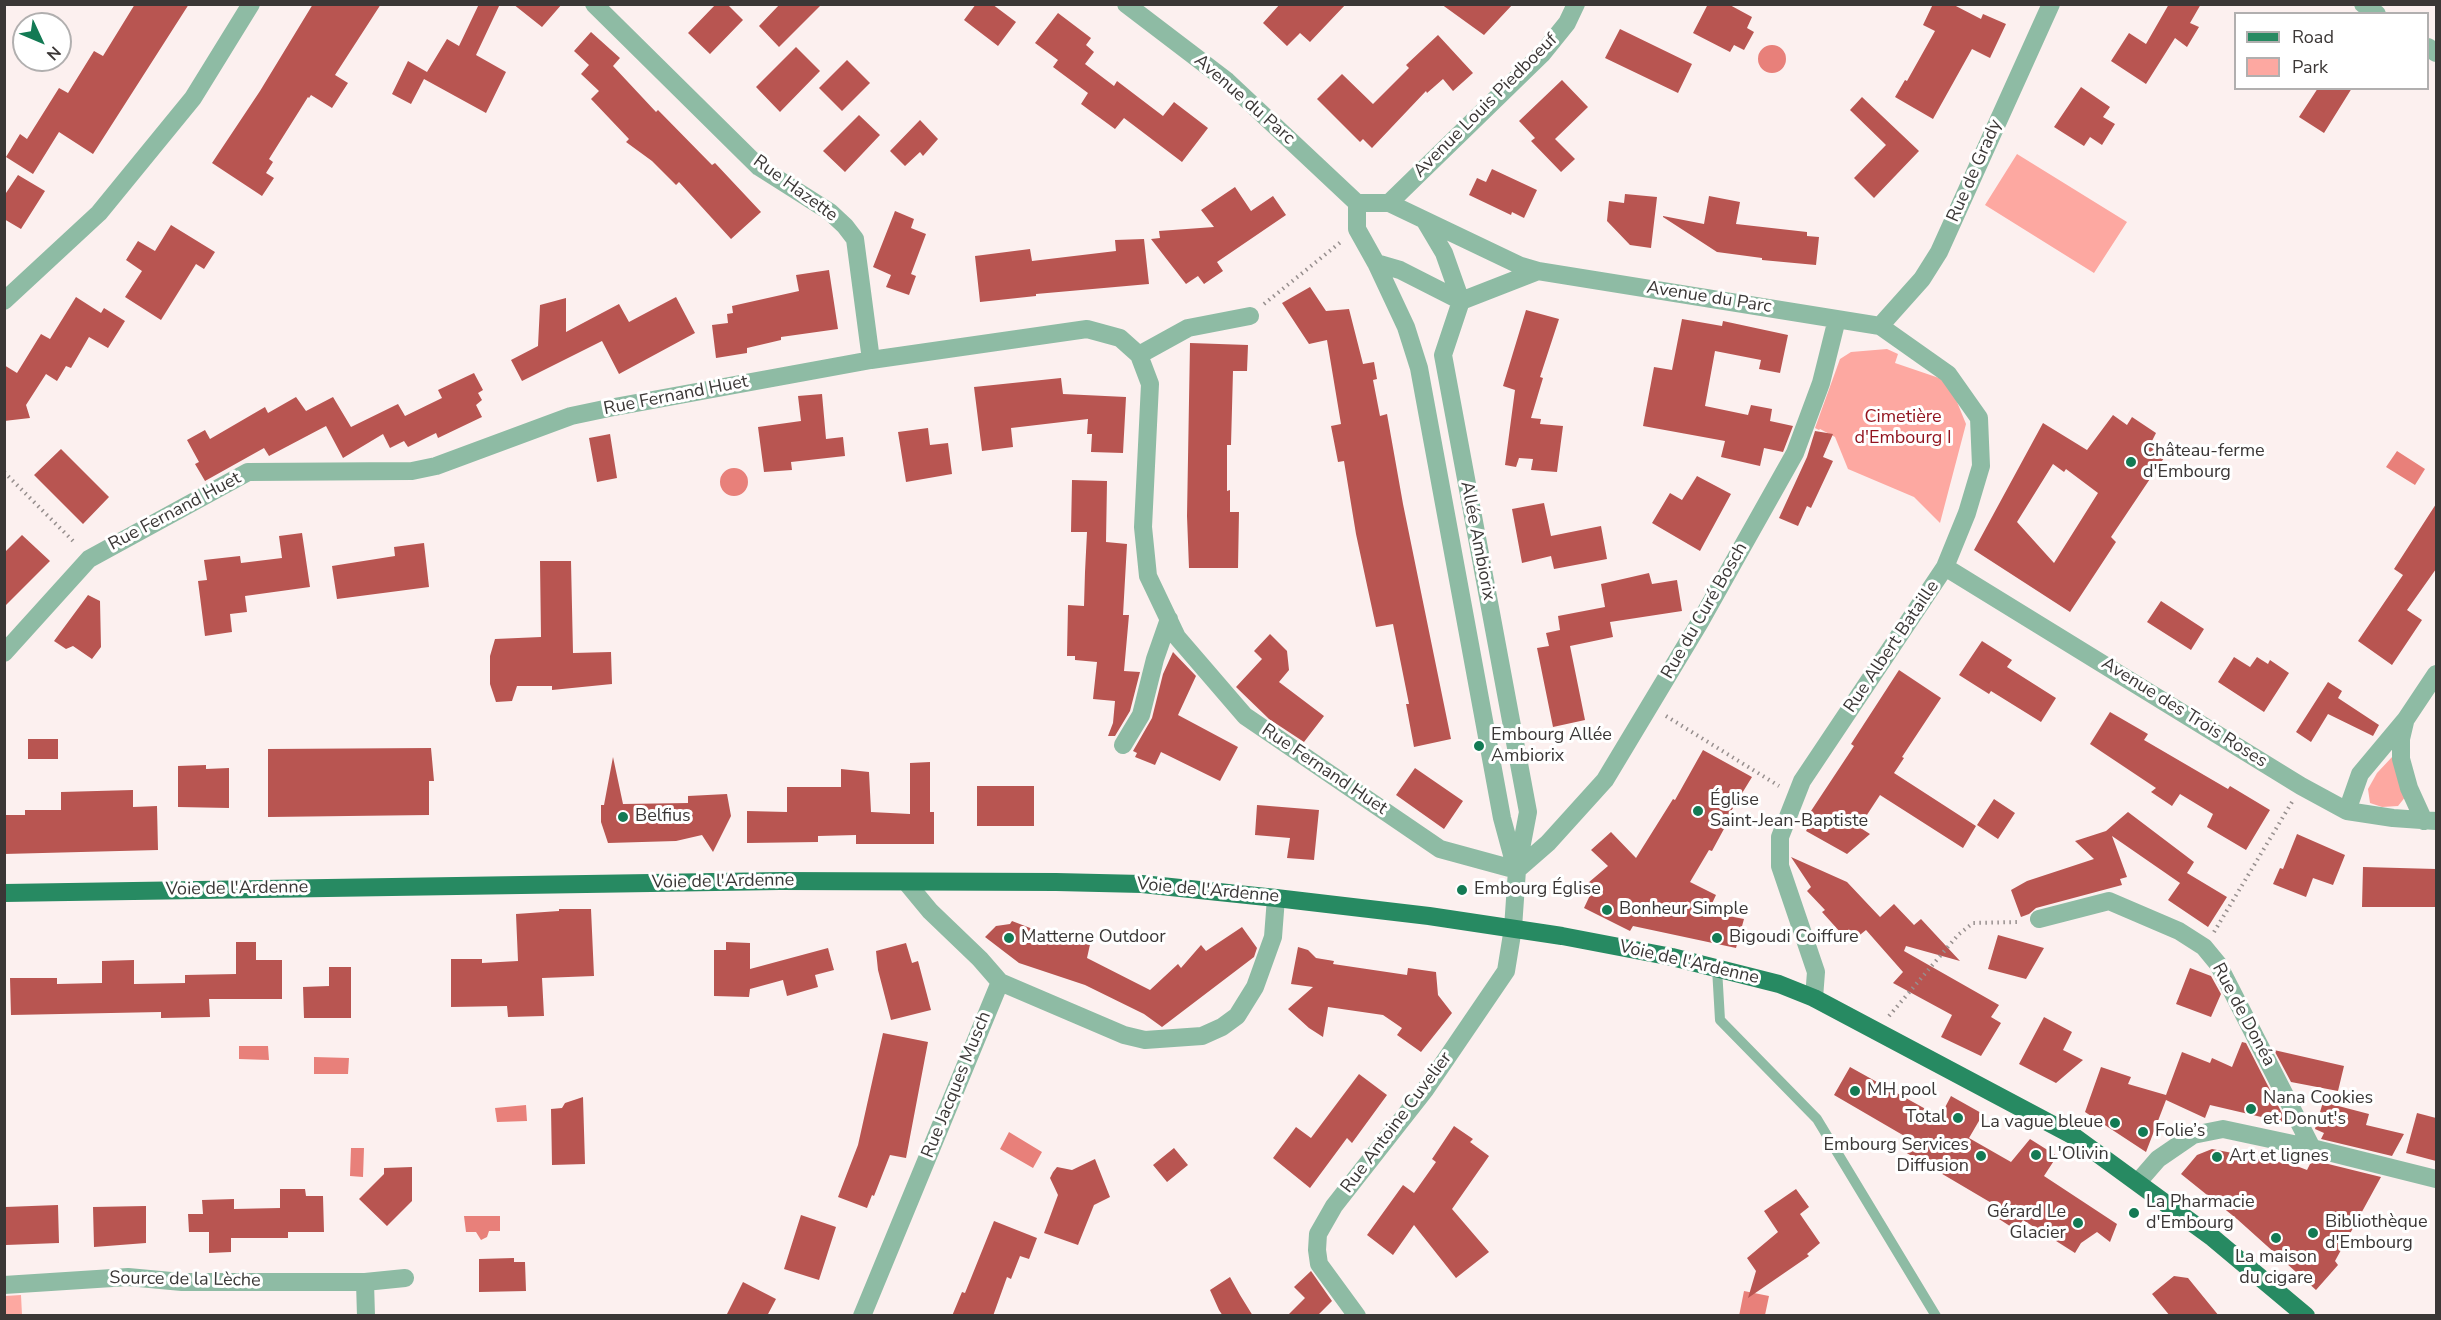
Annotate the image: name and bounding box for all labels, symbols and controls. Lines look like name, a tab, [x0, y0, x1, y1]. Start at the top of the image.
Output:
north arrow	[12, 12, 72, 72]
legend	[2234, 12, 2429, 90]
text: Road	[2292, 25, 2334, 49]
street label: Avenue Louis Piedboeuf	[1409, 29, 1563, 183]
text: N	[41, 41, 66, 65]
street label: Avenue du Parc	[1189, 50, 1299, 150]
text: Park	[2292, 55, 2328, 79]
street label: Rue de Grady	[1943, 116, 2007, 226]
street label: Rue Hazette	[749, 151, 841, 227]
street label: Avenue du Parc	[1645, 277, 1773, 319]
street label: Rue Fernand Huet	[602, 371, 750, 421]
park label: Cimetière d'Embourg I	[1854, 407, 1952, 450]
place label: Château-ferme d'Embourg	[2143, 441, 2265, 484]
marker: Château-ferme d'Embourg	[2124, 455, 2138, 469]
street label: Rue Fernand Huet	[105, 468, 245, 556]
street label: Allée Ambiorix	[1455, 480, 1499, 602]
street label: Rue du Curé Bosch	[1657, 539, 1753, 683]
street label: Rue Albert Bataille	[1840, 577, 1944, 717]
street label: Avenue des Trois Roses	[2097, 653, 2271, 773]
street label: Rue Fernand Huet	[1257, 720, 1391, 820]
place label: Embourg Allée Ambiorix	[1491, 725, 1612, 768]
marker: Embourg Allée Ambiorix	[1472, 739, 1486, 753]
place label: Église Saint-Jean-Baptiste	[1710, 790, 1868, 832]
marker: Église Saint-Jean-Baptiste	[1691, 804, 1705, 818]
place label: Belfius	[635, 806, 691, 828]
marker: Belfius	[616, 810, 630, 824]
street label: Voie de l'Ardenne	[652, 870, 794, 894]
street label: Voie de l'Ardenne	[1136, 874, 1280, 908]
street label: Voie de l'Ardenne	[166, 877, 308, 901]
place label: Embourg Église	[1474, 879, 1601, 901]
marker: Embourg Église	[1455, 883, 1469, 897]
place label: Bonheur Simple	[1619, 899, 1748, 921]
marker: Bonheur Simple	[1600, 903, 1614, 917]
place label: Matterne Outdoor	[1021, 927, 1166, 949]
place label: Bigoudi Coiffure	[1729, 927, 1859, 949]
marker: Matterne Outdoor	[1002, 931, 1016, 945]
marker: Bigoudi Coiffure	[1710, 931, 1724, 945]
street label: Voie de l'Ardenne	[1617, 936, 1761, 990]
street label: Rue de Donéa	[2207, 960, 2279, 1070]
street label: Rue Jacques Musch	[918, 1009, 996, 1161]
street label: Rue Antoine Cuvelier	[1337, 1048, 1457, 1198]
place label: MH pool	[1867, 1080, 1937, 1102]
marker: MH pool	[1848, 1084, 1862, 1098]
place label: Nana Cookies et Donut's	[2263, 1088, 2373, 1130]
marker: Nana Cookies et Donut's	[2244, 1102, 2258, 1116]
place label: Total	[1905, 1107, 1946, 1129]
marker: Total	[1951, 1111, 1965, 1125]
place label: La vague bleue	[1981, 1112, 2103, 1134]
marker: La vague bleue	[2108, 1116, 2122, 1130]
place label: Folie’s	[2155, 1121, 2205, 1143]
marker: Folie’s	[2136, 1125, 2150, 1139]
place label: Embourg Services Diffusion	[1824, 1135, 1969, 1178]
place label: L'Olivin	[2048, 1144, 2109, 1166]
place label: Art et lignes	[2229, 1146, 2329, 1168]
marker: L'Olivin	[2029, 1148, 2043, 1162]
marker: Embourg Services Diffusion	[1974, 1149, 1988, 1163]
marker: Art et lignes	[2210, 1150, 2224, 1164]
place label: La Pharmacie d'Embourg	[2146, 1192, 2255, 1234]
place label: Gérard Le Glacier	[1987, 1202, 2066, 1244]
marker: La Pharmacie d'Embourg	[2127, 1206, 2141, 1220]
place label: Bibliothèque d'Embourg	[2325, 1212, 2428, 1254]
marker: Gérard Le Glacier	[2071, 1216, 2085, 1230]
marker: Bibliothèque d'Embourg	[2306, 1226, 2320, 1240]
marker: La maison du cigare	[2269, 1231, 2283, 1245]
place label: La maison du cigare	[2235, 1247, 2317, 1290]
street label: Source de la Lèche	[109, 1268, 261, 1292]

